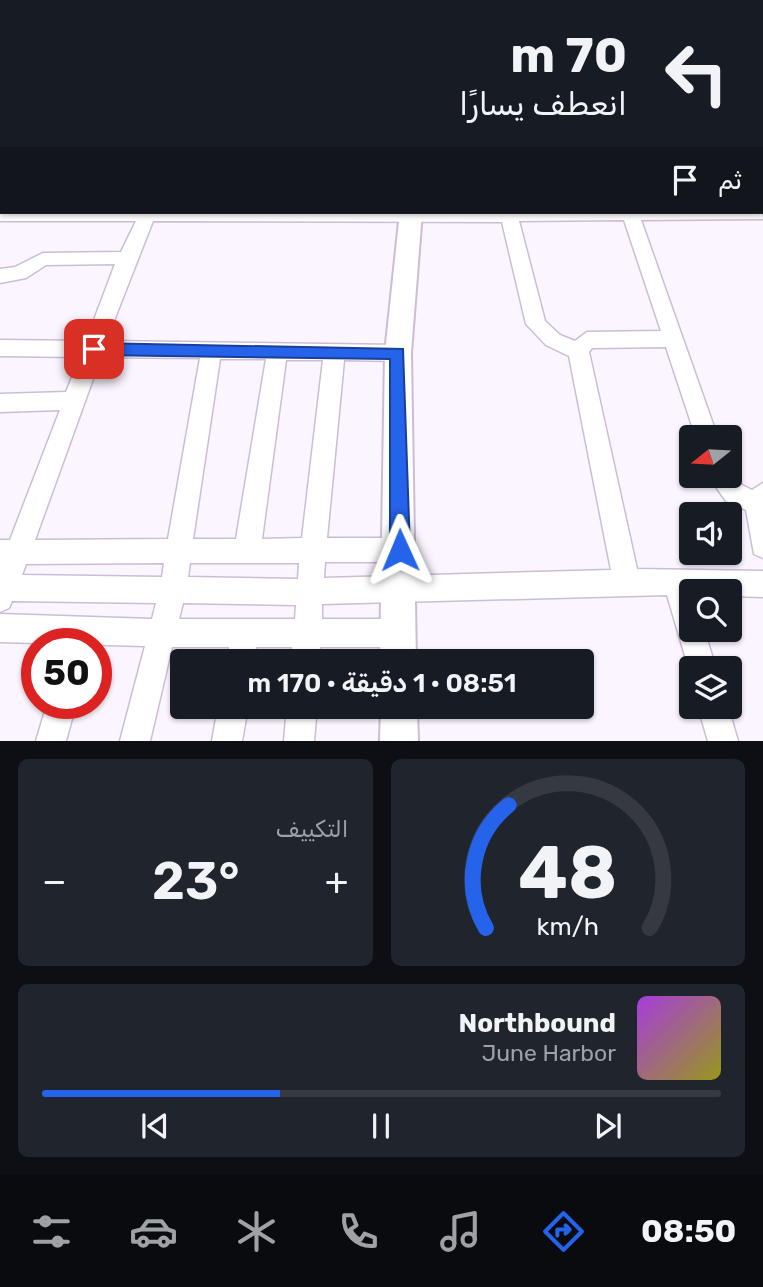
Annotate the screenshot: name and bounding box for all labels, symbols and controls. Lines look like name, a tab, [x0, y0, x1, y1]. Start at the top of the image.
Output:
text: 70 m	[510, 26, 627, 84]
icon: left	[651, 28, 742, 119]
text: انعطف يسارًا	[459, 85, 627, 123]
icon: arrive	[666, 161, 704, 199]
text: ثم	[718, 165, 742, 196]
pin	[64, 319, 124, 379]
icon: arrive	[75, 330, 113, 368]
north arrow	[679, 425, 742, 488]
map controls	[679, 425, 742, 719]
button: sound	[679, 502, 742, 565]
position arrow	[363, 513, 437, 587]
button: search	[679, 579, 742, 642]
speed limit sign: 50	[21, 628, 112, 719]
button: layers	[679, 656, 742, 719]
text: 08:51 · 1 دقيقة · 170 m	[248, 668, 516, 699]
text: التكييف	[276, 815, 349, 843]
text: 48	[518, 831, 617, 917]
text: 23°	[152, 850, 240, 912]
text: −	[42, 858, 67, 904]
text: +	[325, 858, 349, 904]
text: km/h	[537, 912, 599, 941]
text: Northbound	[458, 1008, 616, 1039]
text: June Harbor	[482, 1039, 616, 1067]
icon: previous	[136, 1107, 174, 1145]
icon: pause	[362, 1107, 400, 1145]
icon: next	[589, 1107, 627, 1145]
icon: filters	[27, 1207, 76, 1256]
icon: car	[129, 1207, 178, 1256]
icon: climate	[232, 1207, 281, 1256]
icon: phone	[334, 1207, 383, 1256]
icon: music	[436, 1207, 485, 1256]
icon: directions	[539, 1207, 588, 1256]
text: 08:50	[641, 1212, 736, 1250]

